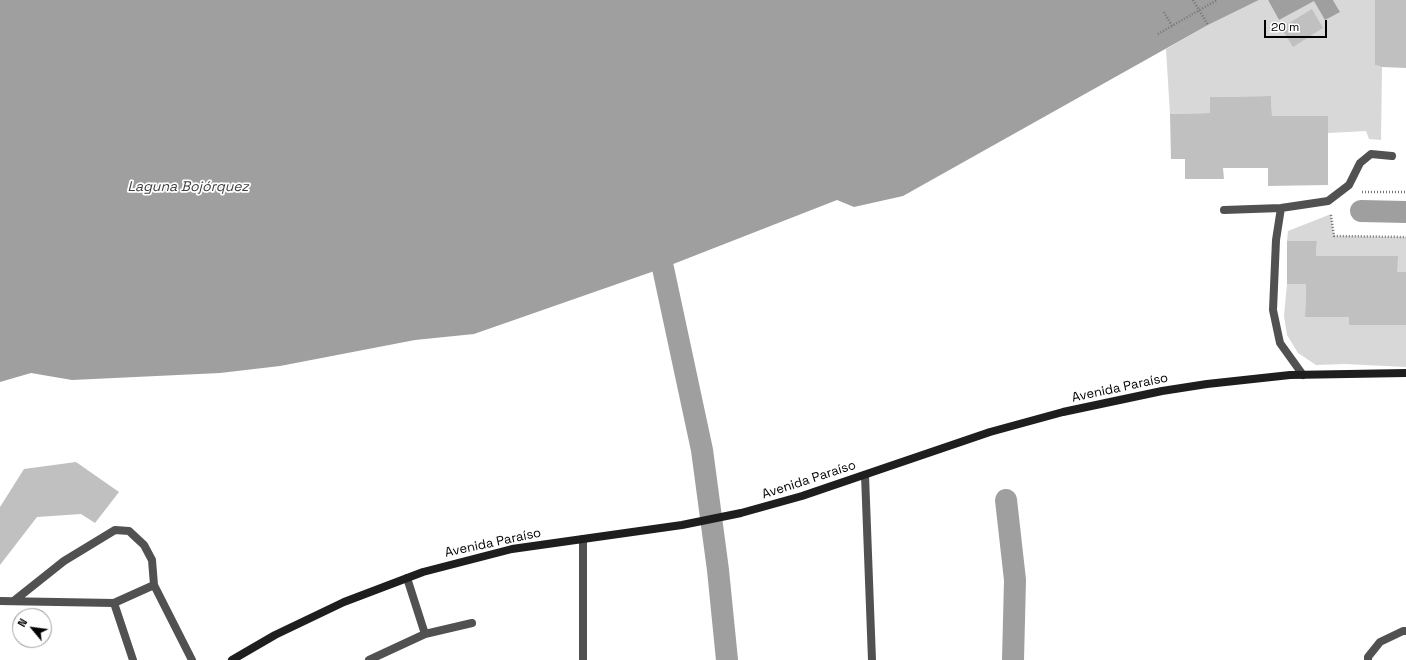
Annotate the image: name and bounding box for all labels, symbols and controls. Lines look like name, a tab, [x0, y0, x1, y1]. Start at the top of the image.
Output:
scale bar	[1266, 12, 1329, 38]
text: 20 m	[1271, 19, 1299, 35]
water label: Laguna Bojórquez	[127, 179, 249, 195]
street label: Avenida Paraíso	[1070, 370, 1170, 406]
street label: Avenida Paraíso	[760, 457, 858, 503]
street label: Avenida Paraíso	[443, 525, 543, 561]
north arrow	[12, 608, 52, 648]
text: N	[14, 616, 30, 629]

